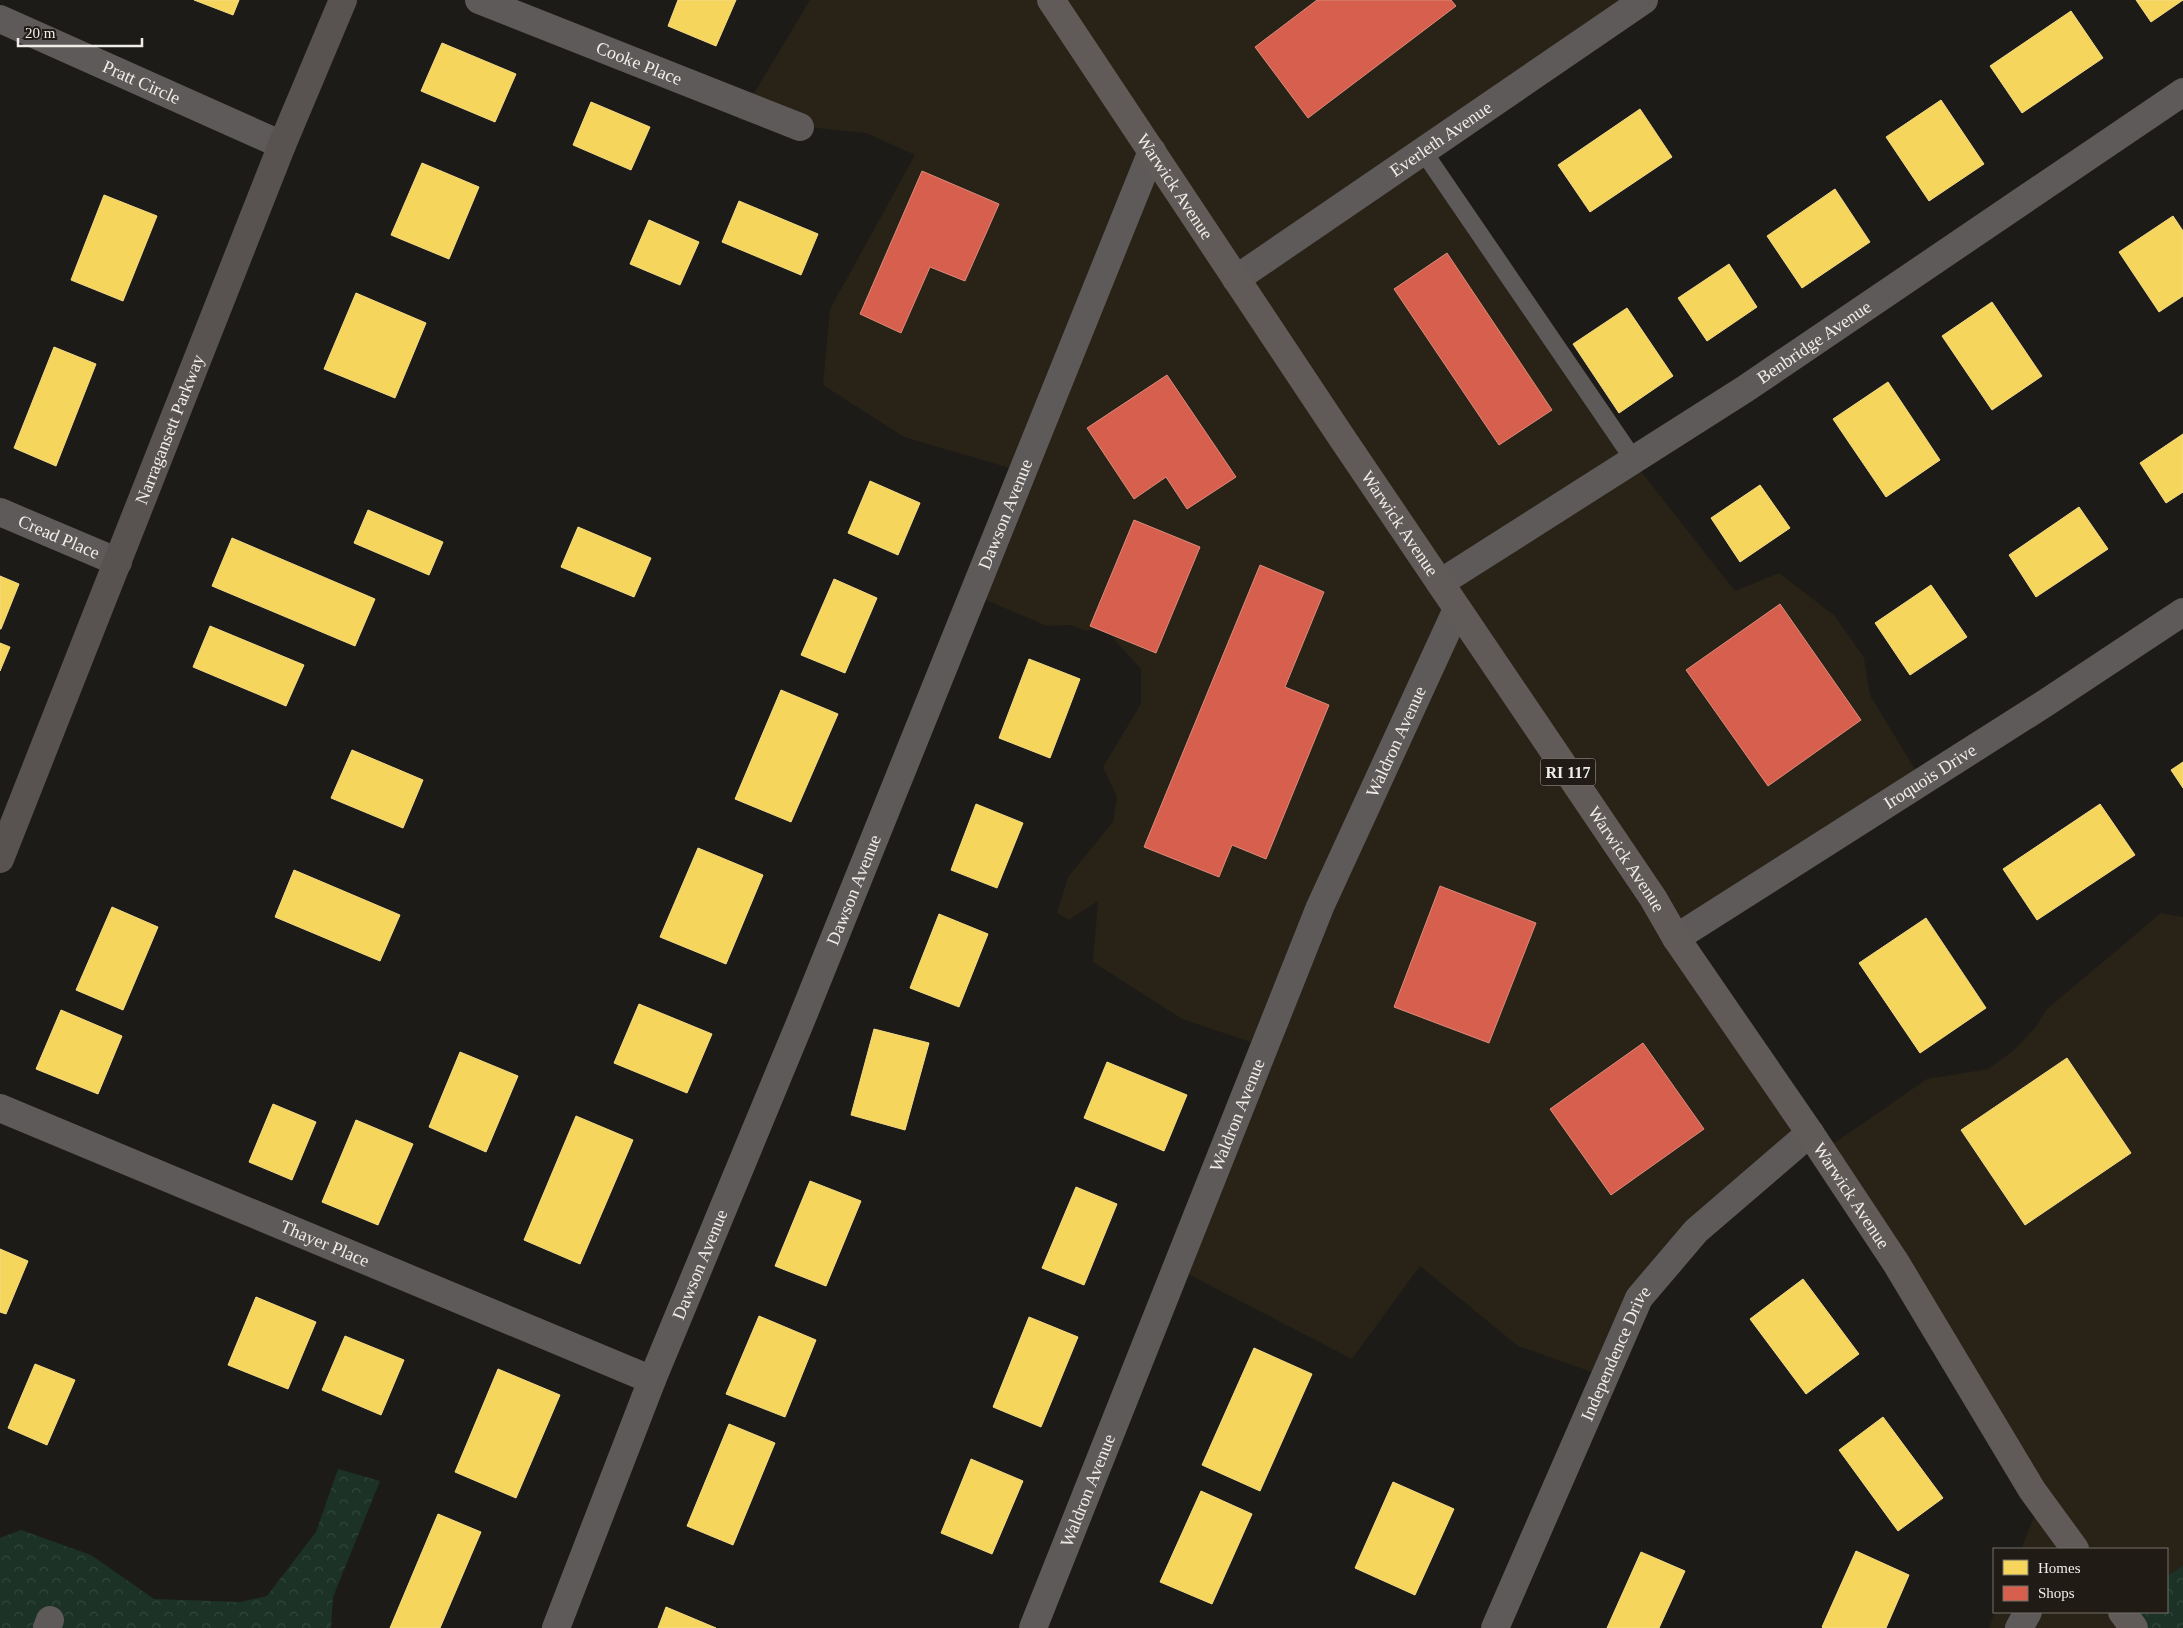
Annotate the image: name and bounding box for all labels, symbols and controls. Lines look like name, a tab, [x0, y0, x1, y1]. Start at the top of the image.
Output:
scale bar	[18, 15, 141, 47]
text: 20 m	[25, 25, 56, 41]
street label: Cooke Place	[593, 37, 685, 89]
street label: Pratt Circle	[100, 56, 183, 108]
street label: Everleth Avenue	[1386, 97, 1496, 181]
street label: Warwick Avenue	[1133, 130, 1217, 243]
street label: Benbridge Avenue	[1753, 296, 1875, 388]
street label: Narragansett Parkway	[131, 351, 208, 507]
street label: Dawson Avenue	[974, 456, 1037, 572]
street label: Warwick Avenue	[1357, 467, 1442, 580]
street label: Cread Place	[15, 511, 103, 563]
street label: Waldron Avenue	[1362, 683, 1430, 800]
street label: Iroquois Drive	[1880, 740, 1980, 813]
road number: RI 117	[1540, 759, 1596, 786]
street label: Warwick Avenue	[1584, 803, 1669, 915]
street label: Dawson Avenue	[823, 832, 885, 948]
street label: Waldron Avenue	[1206, 1056, 1269, 1174]
street label: Warwick Avenue	[1809, 1139, 1894, 1252]
street label: Dawson Avenue	[668, 1207, 732, 1322]
street label: Thayer Place	[277, 1216, 372, 1271]
street label: Independence Drive	[1577, 1282, 1655, 1424]
street label: Waldron Avenue	[1056, 1431, 1119, 1550]
legend	[1993, 1548, 2168, 1613]
text: Homes	[2038, 1560, 2081, 1576]
text: Shops	[2038, 1585, 2075, 1601]

